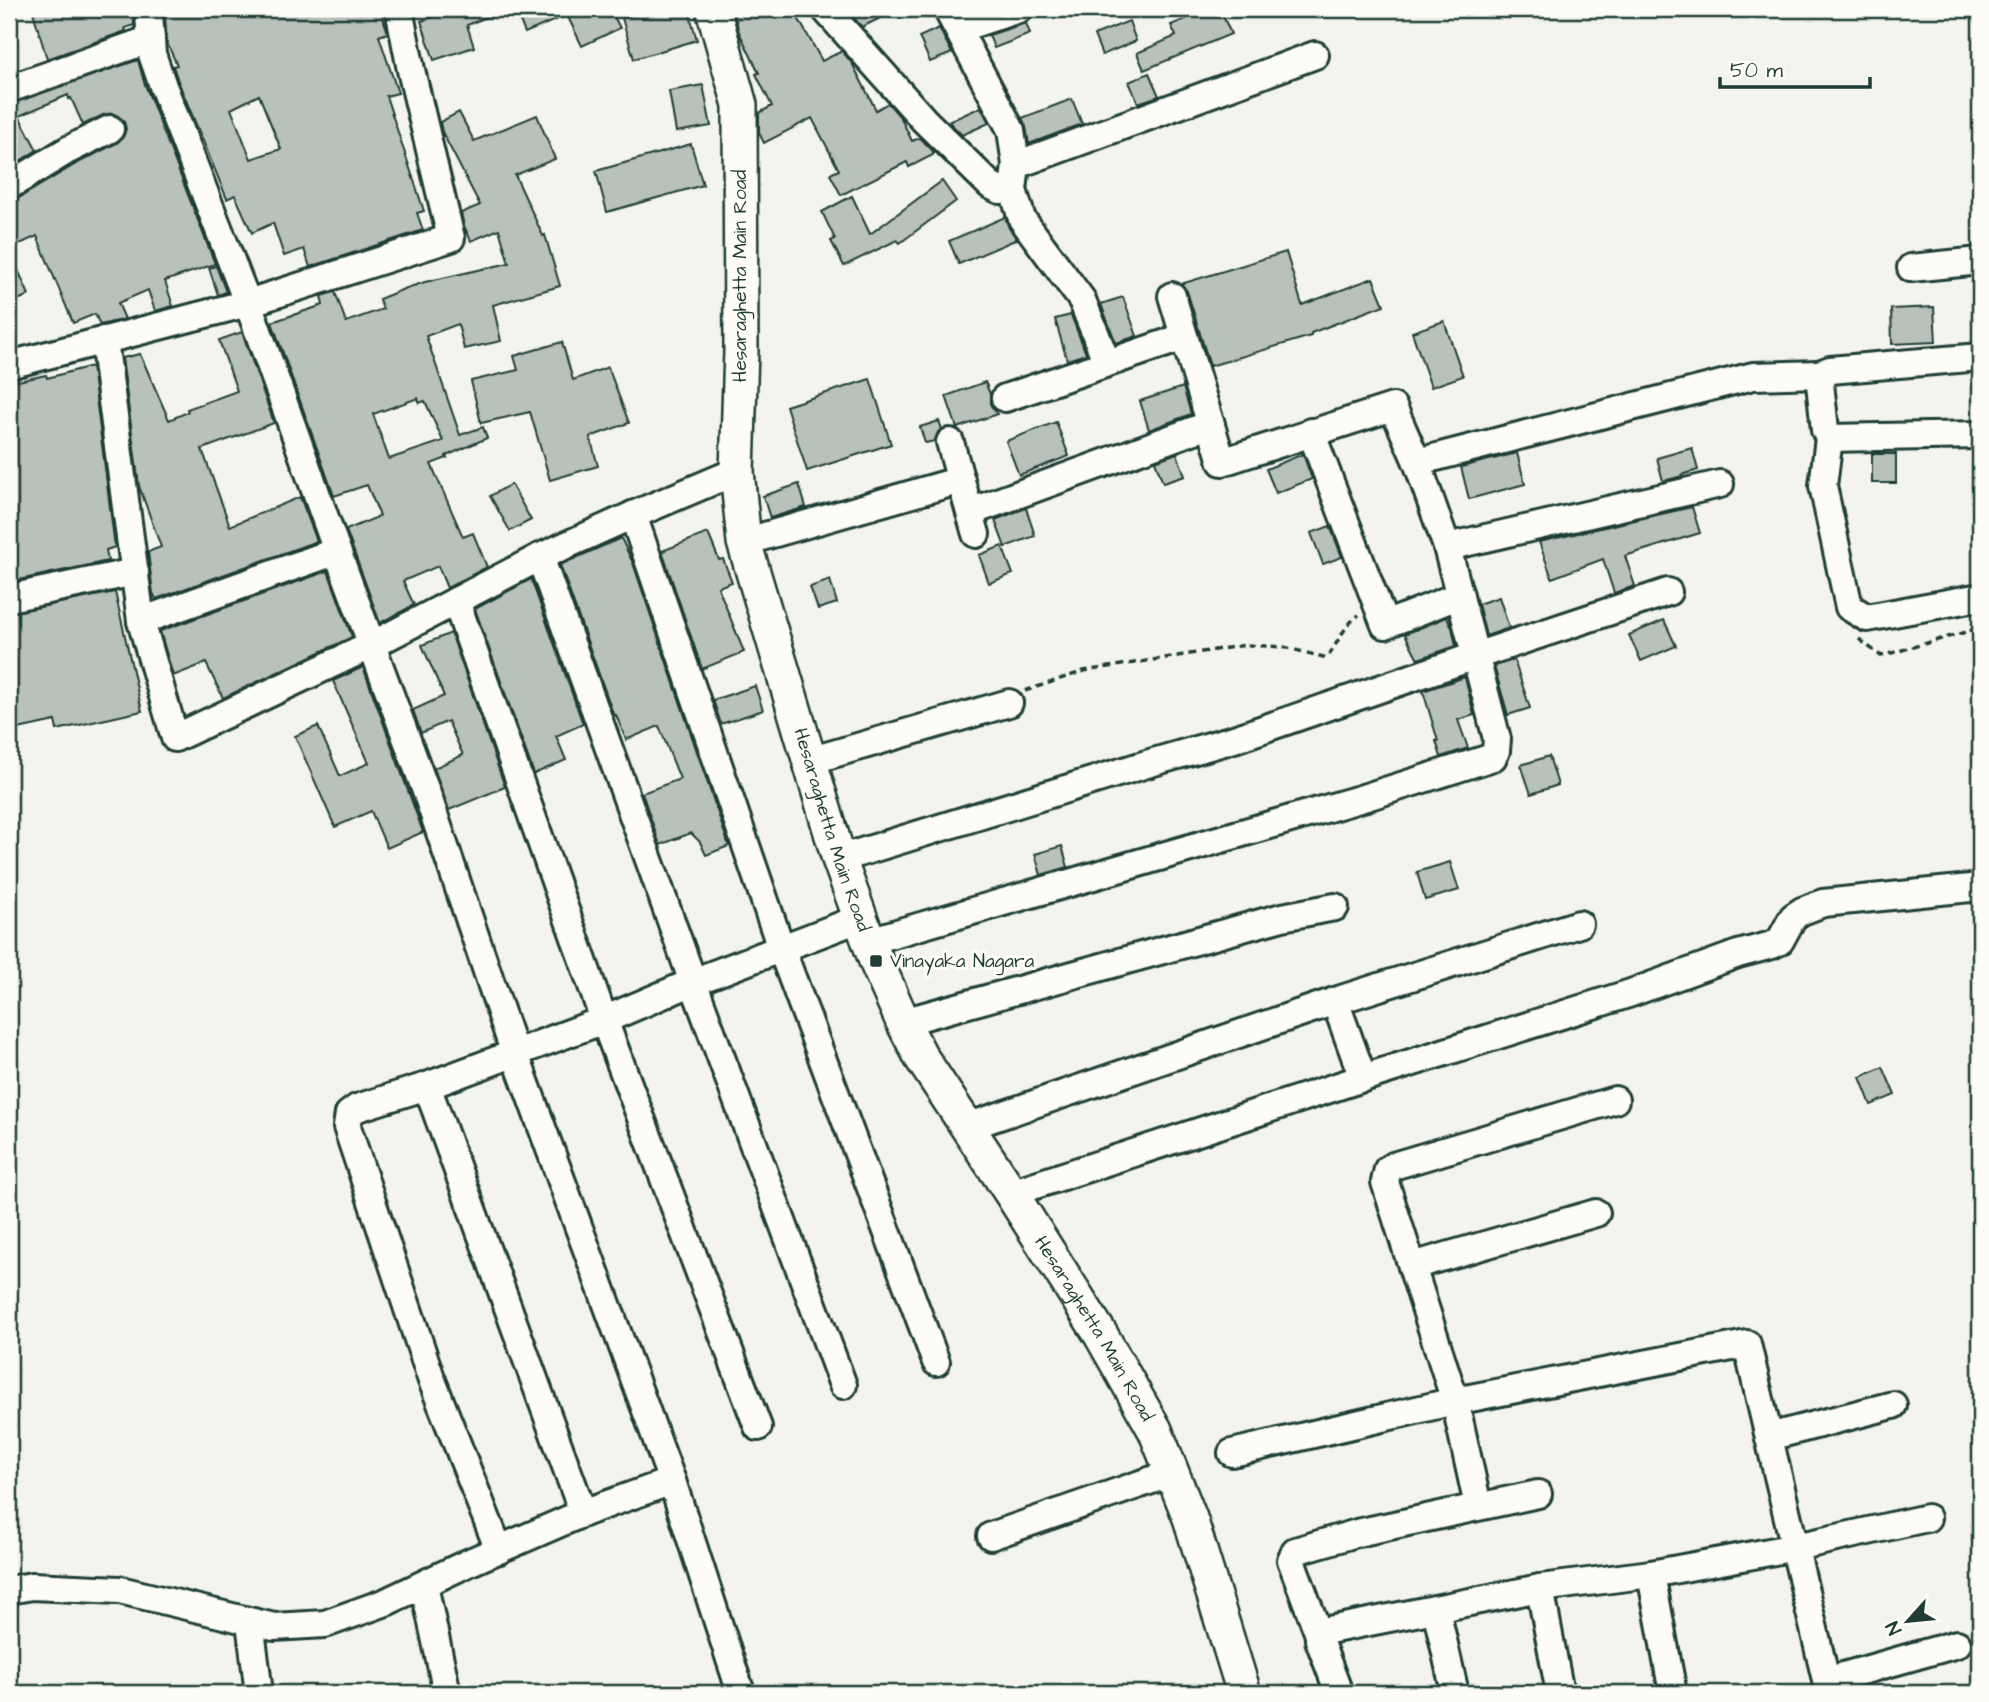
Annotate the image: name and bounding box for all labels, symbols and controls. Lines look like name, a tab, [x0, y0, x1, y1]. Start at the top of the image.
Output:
scale bar	[1720, 46, 1870, 90]
text: 50 m	[1730, 56, 1784, 85]
street label: Hesaraghetta Main Road	[727, 170, 755, 382]
street label: Hesaraghetta Main Road	[787, 725, 878, 935]
place label: Vinayaka Nagara	[890, 948, 1035, 976]
marker: Vinayaka Nagara	[868, 953, 884, 969]
street label: Hesaraghetta Main Road	[1028, 1231, 1161, 1427]
north arrow	[1874, 1586, 1944, 1656]
text: N	[1879, 1617, 1909, 1639]

